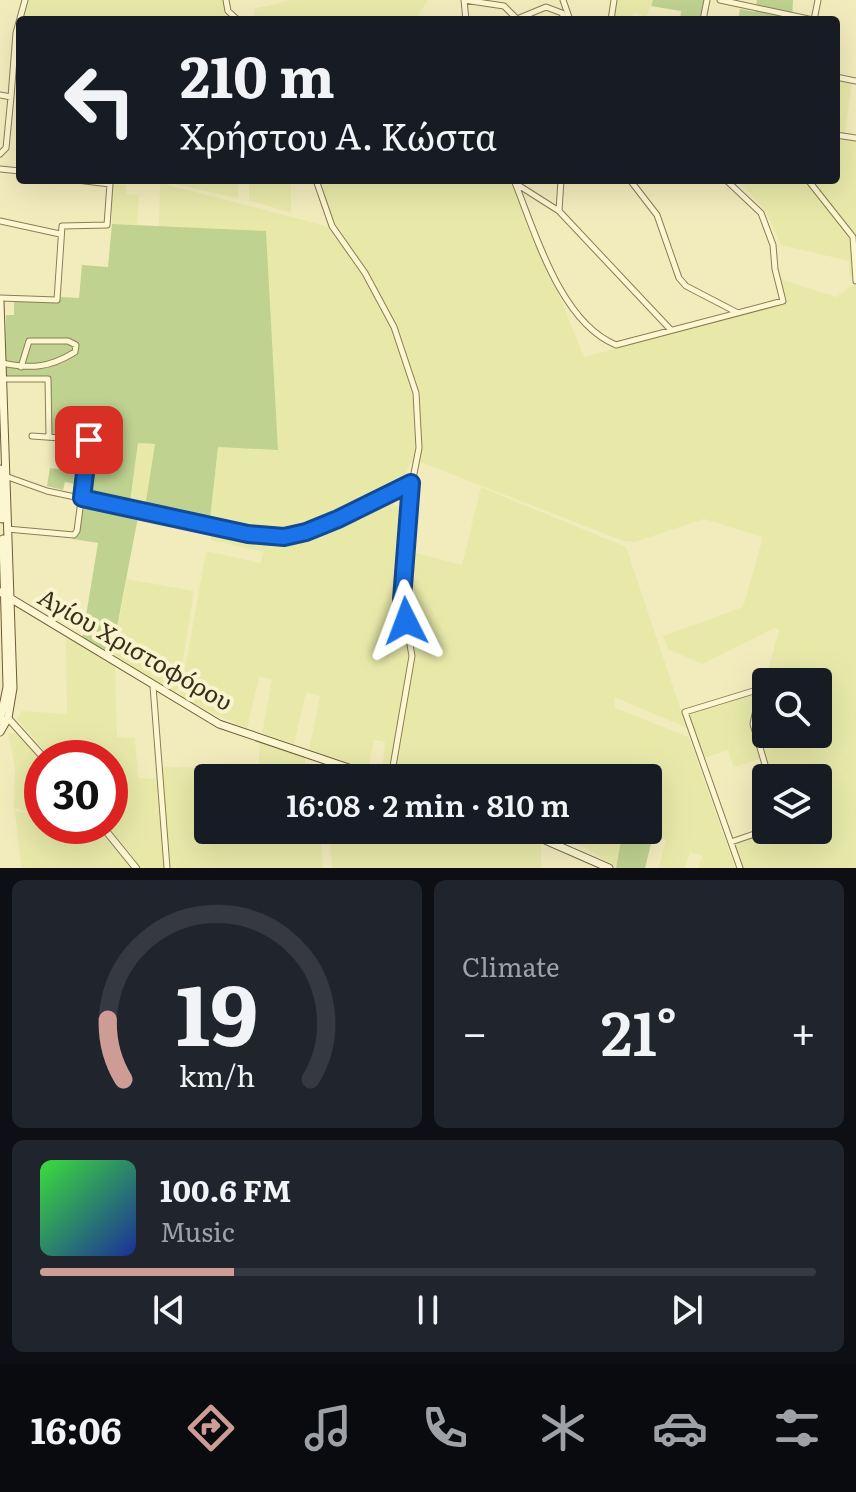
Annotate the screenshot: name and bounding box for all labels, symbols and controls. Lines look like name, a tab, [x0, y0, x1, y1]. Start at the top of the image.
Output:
text: 210 m	[180, 32, 335, 115]
icon: left	[48, 48, 152, 152]
text: Χρήστου Α. Κώστα	[180, 108, 497, 161]
pin	[55, 406, 123, 474]
icon: arrive	[67, 418, 111, 462]
street label: Αγίου Χριστοφόρου	[33, 578, 240, 718]
position arrow	[364, 579, 448, 663]
map controls	[752, 668, 832, 844]
button: search	[752, 668, 832, 748]
speed limit sign: 30	[24, 740, 128, 844]
button: layers	[752, 764, 832, 844]
text: 16:08 · 2 min · 810 m	[286, 782, 570, 826]
text: Climate	[462, 946, 560, 985]
text: 19	[176, 948, 258, 1072]
text: 21°	[601, 985, 677, 1074]
text: −	[462, 997, 488, 1063]
text: +	[790, 997, 816, 1063]
text: km/h	[179, 1053, 255, 1096]
text: 100.6 FM	[160, 1167, 291, 1211]
text: Music	[160, 1211, 235, 1250]
icon: previous	[147, 1288, 191, 1332]
icon: pause	[406, 1288, 450, 1332]
icon: next	[665, 1288, 709, 1332]
icon: directions	[183, 1400, 239, 1456]
icon: music	[300, 1400, 356, 1456]
icon: phone	[417, 1400, 473, 1456]
icon: climate	[535, 1400, 591, 1456]
icon: car	[652, 1400, 708, 1456]
icon: filters	[769, 1400, 825, 1456]
text: 16:06	[31, 1402, 122, 1455]

